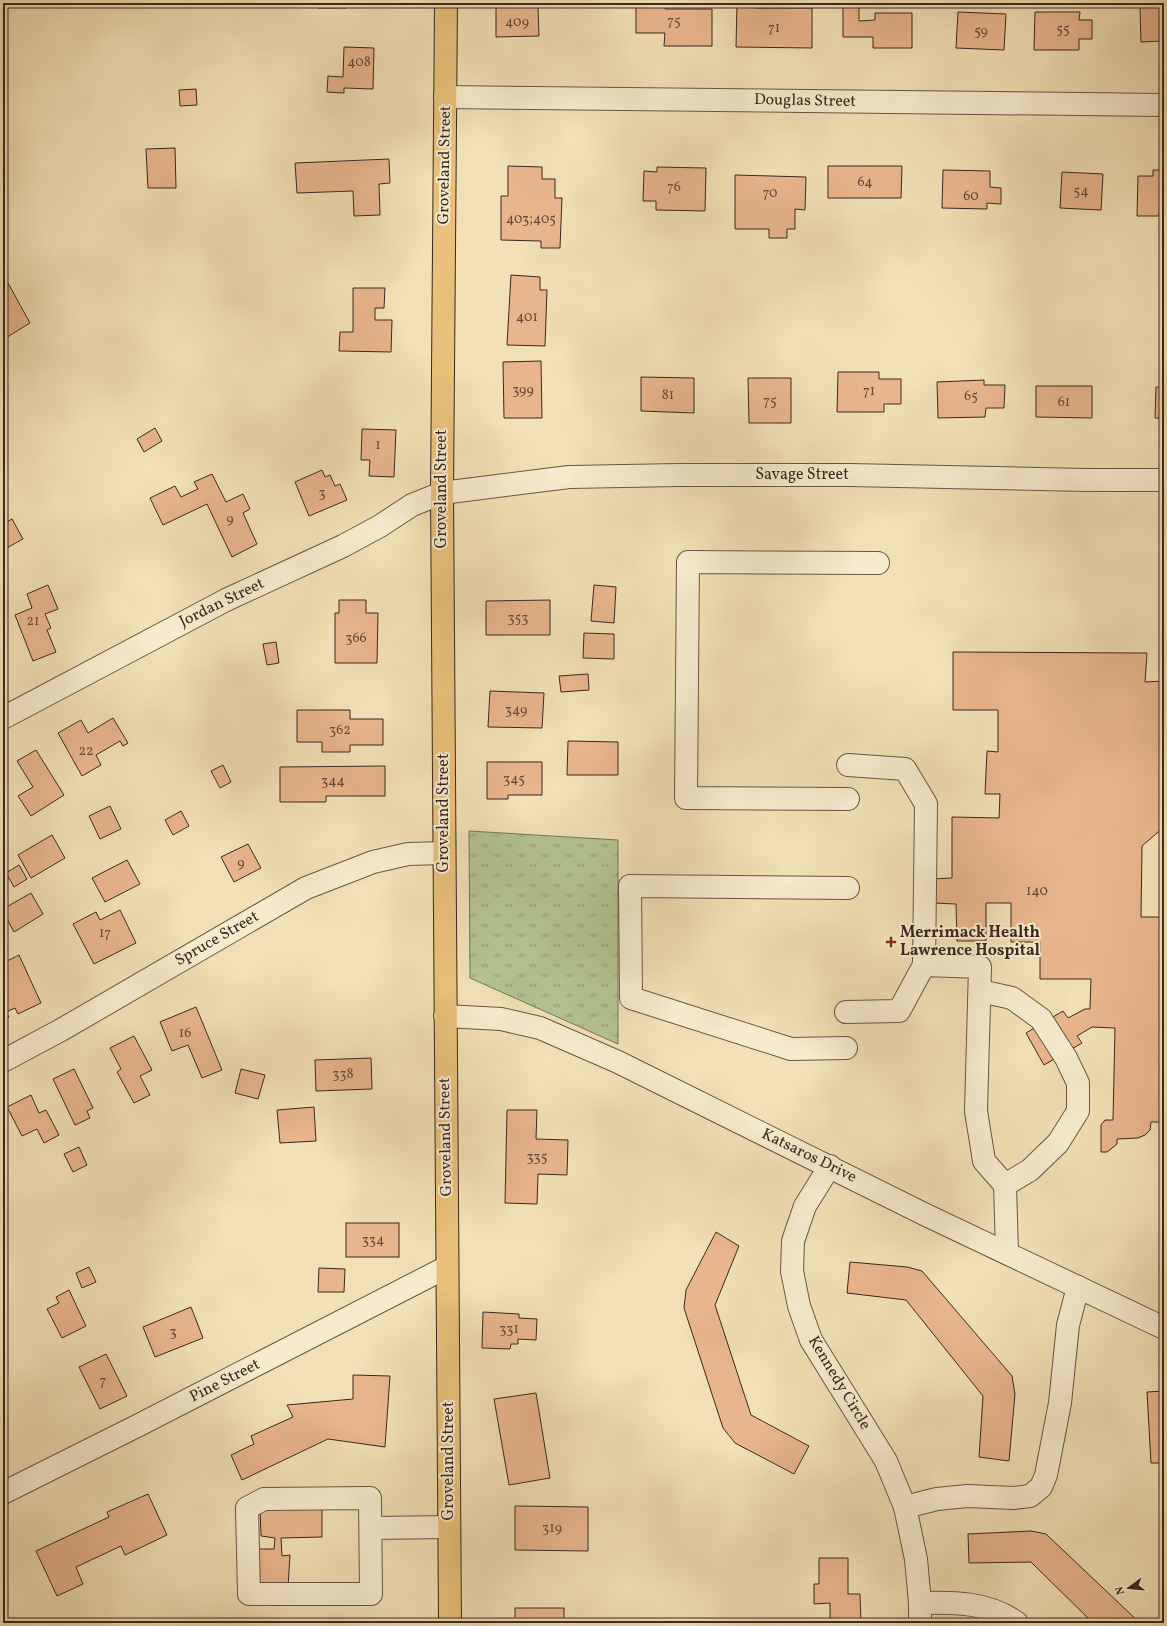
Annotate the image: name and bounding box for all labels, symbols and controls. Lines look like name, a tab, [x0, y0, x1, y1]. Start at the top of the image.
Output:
house number: 75	[667, 12, 681, 31]
house number: 409	[505, 13, 529, 32]
house number: 71	[768, 19, 780, 38]
house number: 55	[1056, 20, 1070, 39]
house number: 59	[974, 22, 988, 41]
house number: 408	[347, 53, 371, 72]
street label: Douglas Street	[754, 89, 857, 113]
street label: Groveland Street	[433, 105, 457, 225]
house number: 64	[857, 173, 873, 192]
house number: 76	[667, 178, 681, 197]
house number: 54	[1073, 182, 1089, 201]
house number: 70	[763, 184, 777, 203]
house number: 60	[963, 187, 979, 206]
house number: 403;405	[506, 210, 556, 229]
house number: 401	[516, 308, 538, 327]
house number: 399	[512, 381, 534, 400]
house number: 71	[863, 382, 875, 401]
house number: 81	[662, 386, 674, 405]
house number: 65	[964, 387, 978, 406]
house number: 75	[763, 392, 777, 411]
house number: 61	[1058, 393, 1070, 412]
street label: Groveland Street	[431, 429, 453, 549]
house number: 1	[375, 436, 381, 455]
street label: Savage Street	[755, 464, 849, 486]
house number: 3	[318, 484, 326, 503]
house number: 9	[226, 510, 234, 529]
street label: Jordan Street	[176, 573, 269, 633]
house number: 353	[507, 609, 529, 628]
house number: 21	[27, 612, 39, 631]
house number: 366	[345, 629, 367, 648]
house number: 349	[505, 701, 527, 720]
house number: 362	[329, 721, 351, 740]
house number: 22	[78, 742, 94, 761]
street label: Groveland Street	[433, 753, 455, 873]
house number: 345	[503, 770, 525, 789]
house number: 344	[321, 772, 345, 791]
house number: 9	[237, 854, 245, 873]
house number: 140	[1026, 882, 1048, 901]
street label: Spruce Street	[171, 906, 263, 972]
place label: Merrimack Health Lawrence Hospital	[900, 922, 1041, 962]
house number: 17	[99, 924, 111, 943]
marker: Merrimack Health Lawrence Hospital	[885, 936, 897, 948]
house number: 16	[179, 1024, 191, 1043]
house number: 338	[332, 1065, 354, 1084]
street label: Groveland Street	[434, 1077, 458, 1197]
street label: Katsaros Drive	[758, 1123, 860, 1189]
house number: 335	[527, 1148, 548, 1167]
house number: 334	[362, 1231, 384, 1250]
house number: 331	[499, 1320, 519, 1339]
house number: 3	[169, 1323, 177, 1342]
street label: Kennedy Circle	[802, 1332, 876, 1434]
street label: Pine Street	[186, 1354, 264, 1408]
house number: 7	[100, 1372, 107, 1391]
street label: Groveland Street	[438, 1401, 460, 1521]
house number: 319	[542, 1519, 562, 1538]
north arrow	[1109, 1568, 1149, 1608]
text: N	[1113, 1584, 1129, 1596]

